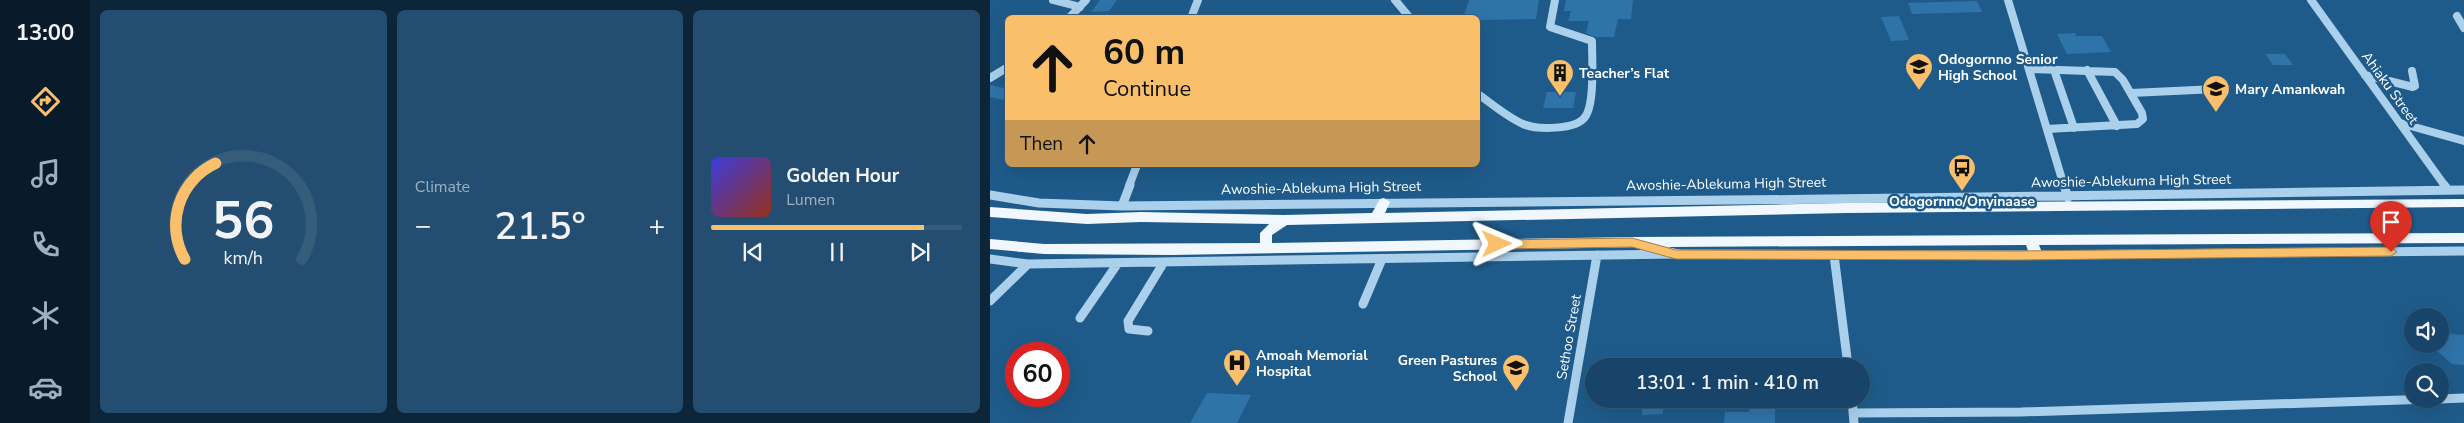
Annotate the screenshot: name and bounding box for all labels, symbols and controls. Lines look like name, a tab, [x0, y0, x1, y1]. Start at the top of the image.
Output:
text: 13:00	[16, 18, 74, 48]
text: 60 m	[1103, 29, 1185, 76]
icon: ahead	[1020, 35, 1085, 100]
street label: Ahiaku Street	[2357, 48, 2423, 128]
place label: Odogornno Senior High School	[1938, 50, 2058, 85]
school or university icon: Odogornno Senior High School	[1904, 52, 1934, 91]
building icon: Teacher’s Flat	[1545, 58, 1575, 97]
place label: Teacher’s Flat	[1579, 64, 1670, 83]
text: Continue	[1103, 74, 1191, 104]
school or university icon: Mary Amankwah	[2201, 74, 2231, 113]
place label: Mary Amankwah	[2235, 80, 2345, 99]
icon: directions	[28, 84, 63, 119]
icon: ahead	[1073, 130, 1101, 158]
text: Then	[1020, 131, 1063, 157]
bus stop icon: Odogornno/Onyinaase	[1947, 153, 1977, 192]
icon: music	[28, 156, 63, 191]
text: Golden Hour	[786, 163, 899, 189]
street label: Awoshie-Ablekuma High Street	[2031, 170, 2231, 192]
street label: Awoshie-Ablekuma High Street	[1626, 173, 1826, 195]
text: Climate	[415, 176, 470, 198]
street label: Awoshie-Ablekuma High Street	[1221, 177, 1421, 199]
text: 56	[212, 185, 275, 256]
text: Lumen	[786, 189, 835, 211]
place label: Odogornno/Onyinaase	[1889, 192, 2035, 211]
text: 21.5°	[494, 201, 586, 252]
pin	[2370, 201, 2412, 252]
text: −	[415, 207, 431, 245]
text: +	[649, 207, 665, 245]
icon: arrive	[2377, 208, 2405, 236]
position arrow	[1470, 217, 1522, 269]
icon: phone	[28, 227, 63, 262]
icon: previous	[739, 238, 767, 266]
icon: pause	[823, 238, 851, 266]
icon: next	[906, 238, 934, 266]
text: km/h	[224, 246, 263, 270]
street label: Sethoo Street	[1552, 293, 1586, 381]
icon: climate	[28, 298, 63, 333]
map controls	[2404, 308, 2449, 408]
button: sound	[2404, 308, 2449, 353]
speed limit sign: 60	[1005, 342, 1070, 407]
place label: Amoah Memorial Hospital	[1256, 346, 1368, 381]
hospital icon: Amoah Memorial Hospital	[1222, 348, 1252, 387]
place label: Green Pastures School	[1398, 351, 1498, 386]
school or university icon: Green Pastures School	[1501, 353, 1531, 392]
button: search	[2404, 363, 2449, 408]
icon: car	[28, 370, 63, 405]
text: 13:01 · 1 min · 410 m	[1636, 370, 1819, 396]

